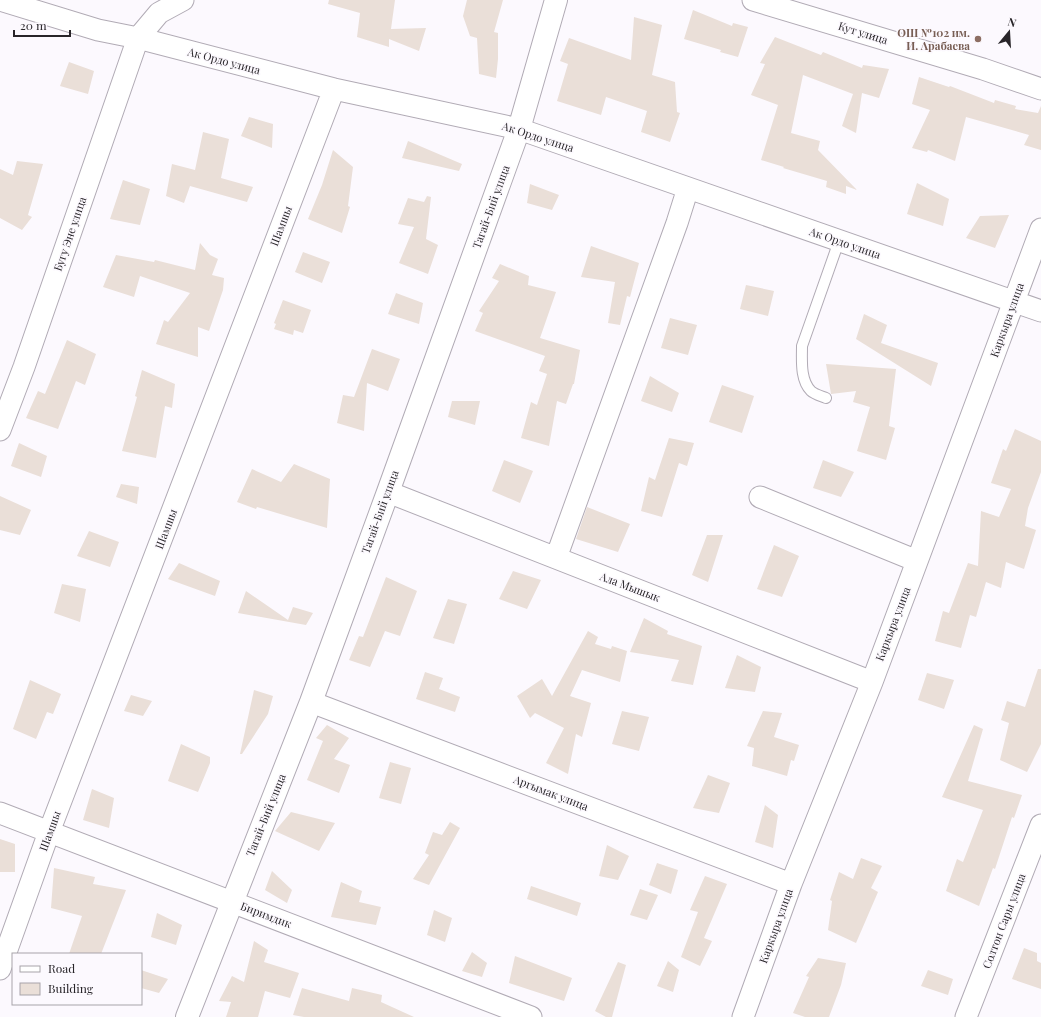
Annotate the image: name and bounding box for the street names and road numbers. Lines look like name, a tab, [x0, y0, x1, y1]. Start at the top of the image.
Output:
street label: Кут улица	[837, 18, 890, 47]
street label: Ак Ордо улица	[185, 43, 263, 78]
street label: Ак Ордо улица	[499, 118, 576, 155]
street label: Тагай-Бий улица	[468, 163, 513, 251]
street label: Бугу Эне улица	[50, 194, 89, 273]
street label: Шамшы	[266, 203, 295, 248]
street label: Ак Ордо улица	[807, 223, 883, 262]
street label: Каркыра улица	[986, 280, 1027, 359]
street label: Тагай-Бий улица	[357, 468, 402, 556]
street label: Шамшы	[151, 506, 180, 551]
street label: Ала Мышык	[597, 568, 663, 605]
street label: Каркыра улица	[872, 584, 914, 663]
street label: Тагай-Бий улица	[242, 771, 289, 858]
street label: Аргымак улица	[511, 771, 591, 814]
street label: Шамшы	[35, 808, 64, 853]
street label: Солтон Сары улица	[978, 871, 1029, 971]
street label: Каркыра улица	[755, 886, 796, 965]
street label: Биримдик	[239, 898, 294, 931]

